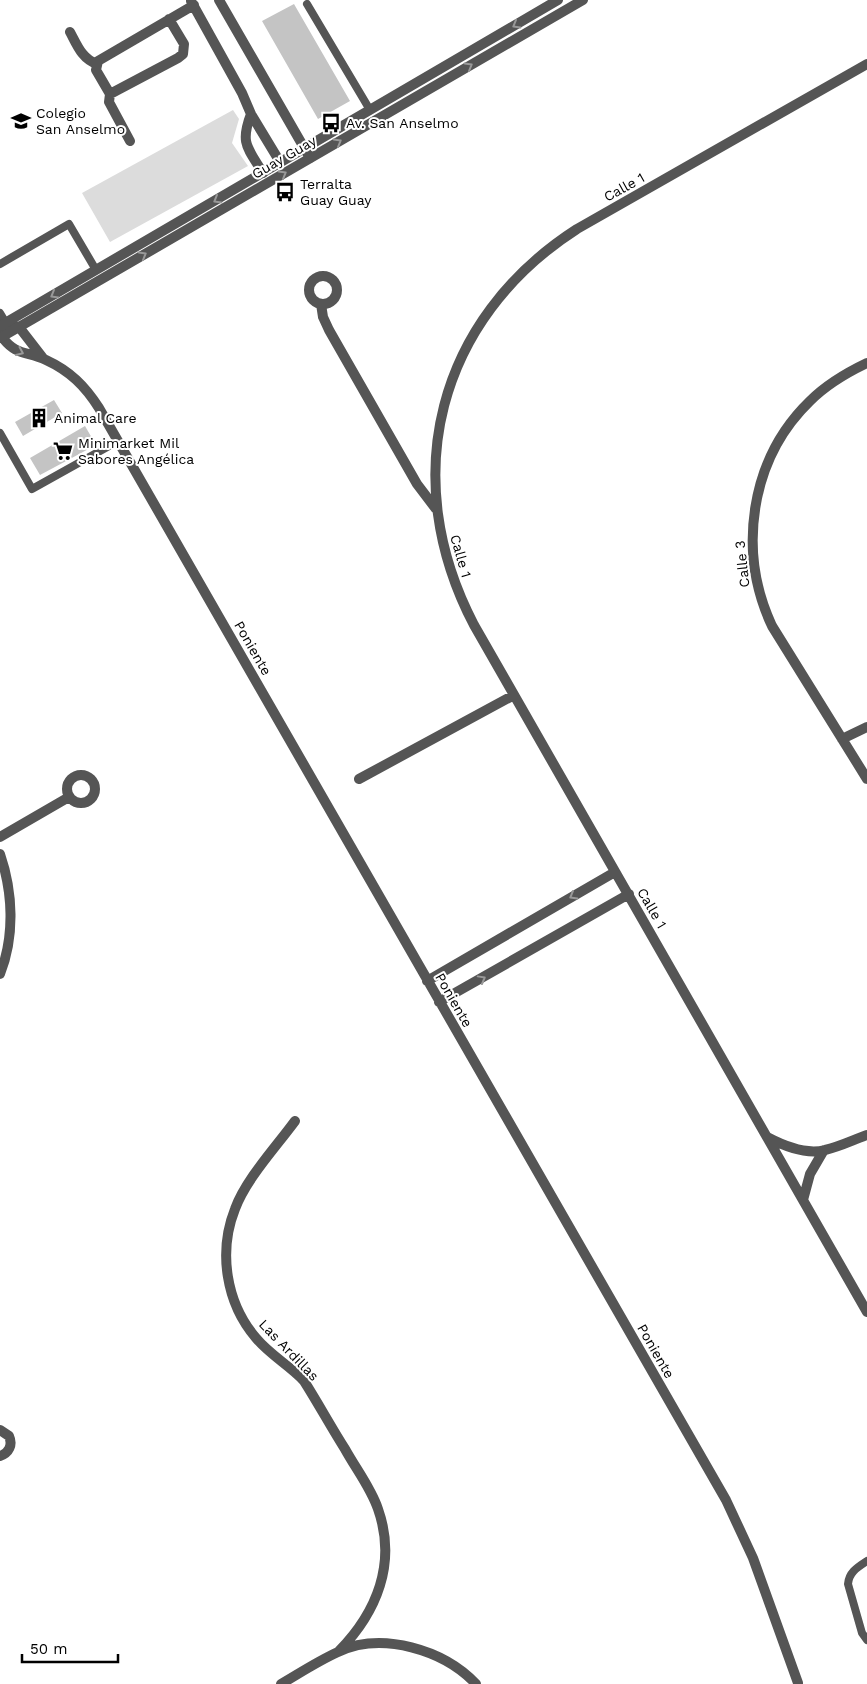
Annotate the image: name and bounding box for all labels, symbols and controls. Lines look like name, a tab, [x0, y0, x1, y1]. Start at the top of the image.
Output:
one-way arrow	[512, 18, 521, 28]
one-way arrow	[463, 62, 472, 72]
place label: Colegio San Anselmo	[36, 105, 125, 137]
school or university icon: Colegio San Anselmo	[10, 110, 32, 132]
bus stop icon: Av. San Anselmo	[320, 112, 342, 134]
place label: Av. San Anselmo	[346, 115, 459, 131]
street label: Guay Guay	[249, 132, 320, 182]
one-way arrow	[333, 138, 342, 148]
street label: Calle 1	[601, 169, 647, 205]
one-way arrow	[278, 170, 287, 180]
place label: Terralta Guay Guay	[300, 176, 372, 208]
bus stop icon: Terralta Guay Guay	[274, 181, 296, 203]
one-way arrow	[213, 193, 222, 203]
one-way arrow	[137, 252, 146, 262]
one-way arrow	[50, 289, 59, 299]
one-way arrow	[15, 345, 24, 356]
building icon: Animal Care	[28, 407, 50, 429]
place label: Animal Care	[54, 410, 137, 426]
place label: Minimarket Mil Sabores Angélica	[78, 435, 194, 467]
supermarket icon: Minimarket Mil Sabores Angélica	[52, 440, 74, 462]
street label: Calle 1	[447, 533, 475, 579]
street label: Calle 3	[732, 540, 752, 588]
street label: Poniente	[231, 618, 275, 678]
street label: Calle 1	[634, 885, 670, 931]
one-way arrow	[570, 890, 579, 900]
street label: Poniente	[432, 970, 476, 1030]
one-way arrow	[476, 975, 485, 985]
street label: Las Ardillas	[256, 1316, 322, 1384]
street label: Poniente	[634, 1321, 678, 1381]
scale bar	[22, 1632, 119, 1664]
text: 50 m	[30, 1640, 67, 1658]

